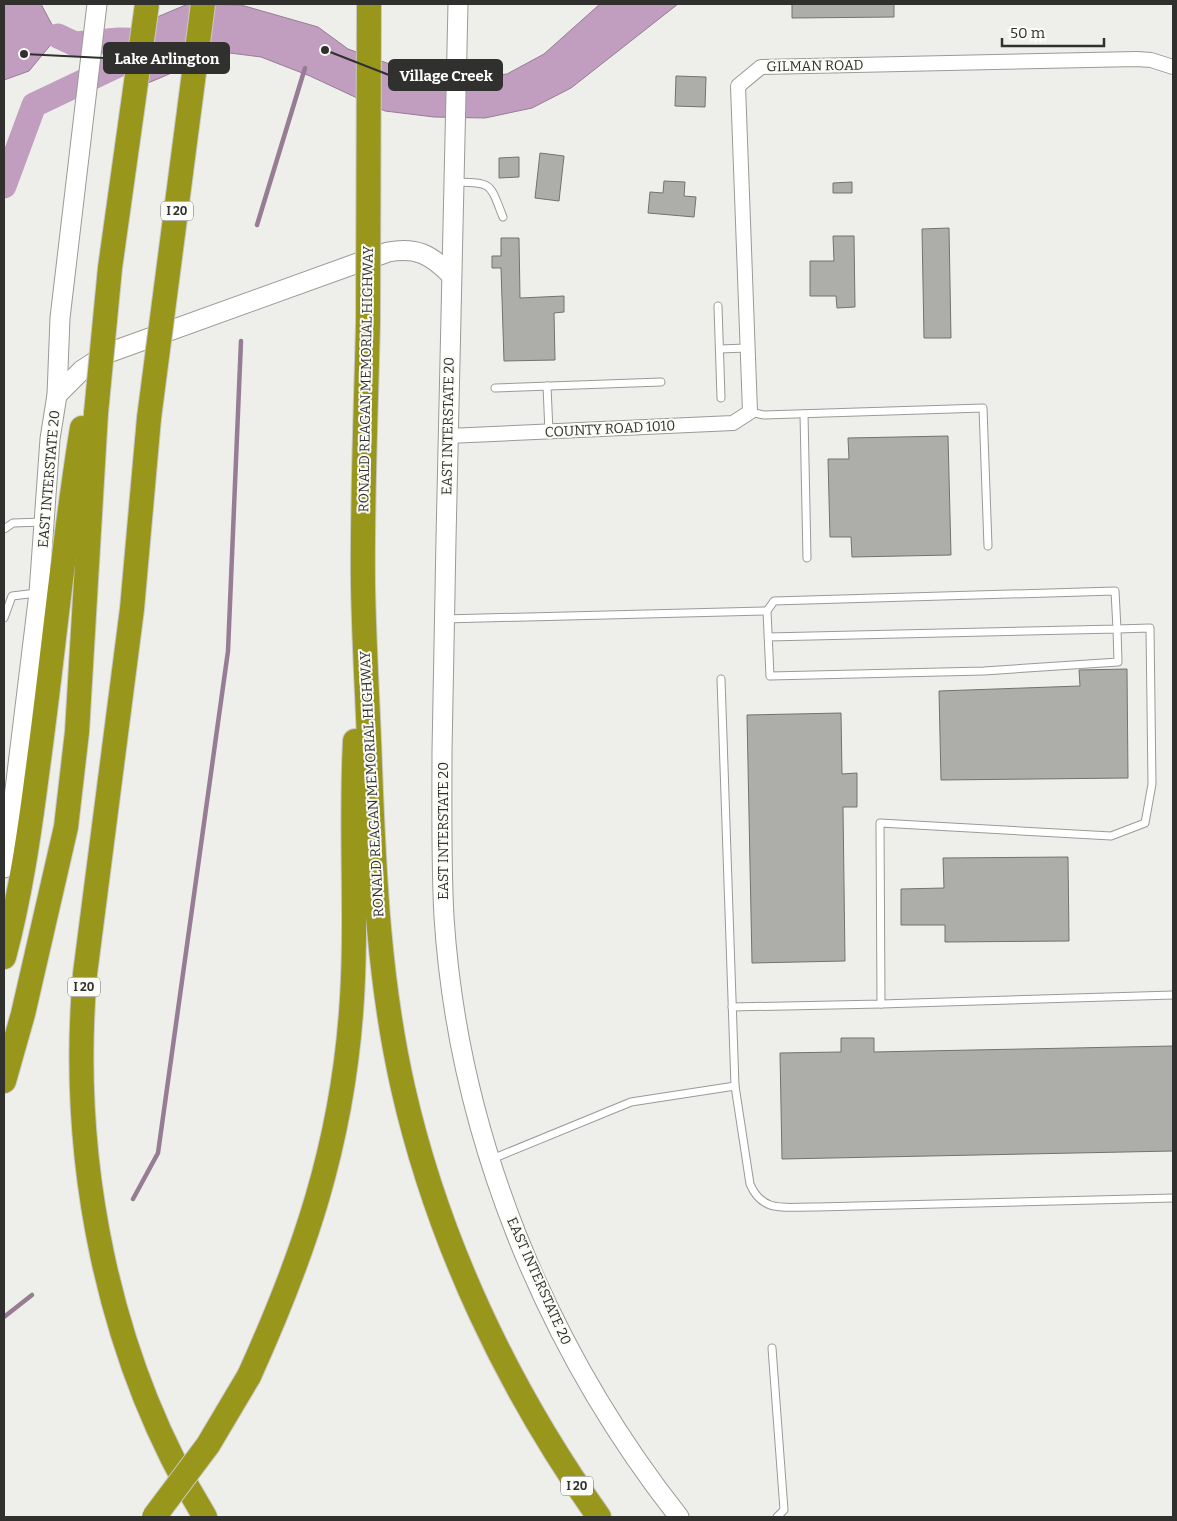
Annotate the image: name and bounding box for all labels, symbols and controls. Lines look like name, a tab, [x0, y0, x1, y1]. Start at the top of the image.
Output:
scale bar	[1002, 15, 1104, 47]
text: 50 m	[1010, 24, 1046, 42]
callout: Lake Arlington	[104, 43, 229, 73]
text: Lake Arlington	[114, 50, 220, 68]
street label: GILMAN ROAD	[766, 57, 864, 75]
callout: Village Creek	[389, 60, 502, 90]
text: Village Creek	[399, 67, 493, 85]
road number: I 20	[161, 202, 193, 220]
street label: RONALD REAGAN MEMORIAL HIGHWAY	[355, 245, 377, 513]
street label: EAST INTERSTATE 20	[438, 357, 458, 495]
street label: EAST INTERSTATE 20	[35, 409, 63, 549]
street label: COUNTY ROAD 1010	[544, 417, 676, 441]
street label: RONALD REAGAN MEMORIAL HIGHWAY	[357, 650, 387, 918]
street label: EAST INTERSTATE 20	[435, 762, 452, 900]
road number: I 20	[68, 978, 100, 996]
street label: EAST INTERSTATE 20	[503, 1214, 575, 1348]
road number: I 20	[561, 1476, 593, 1495]

